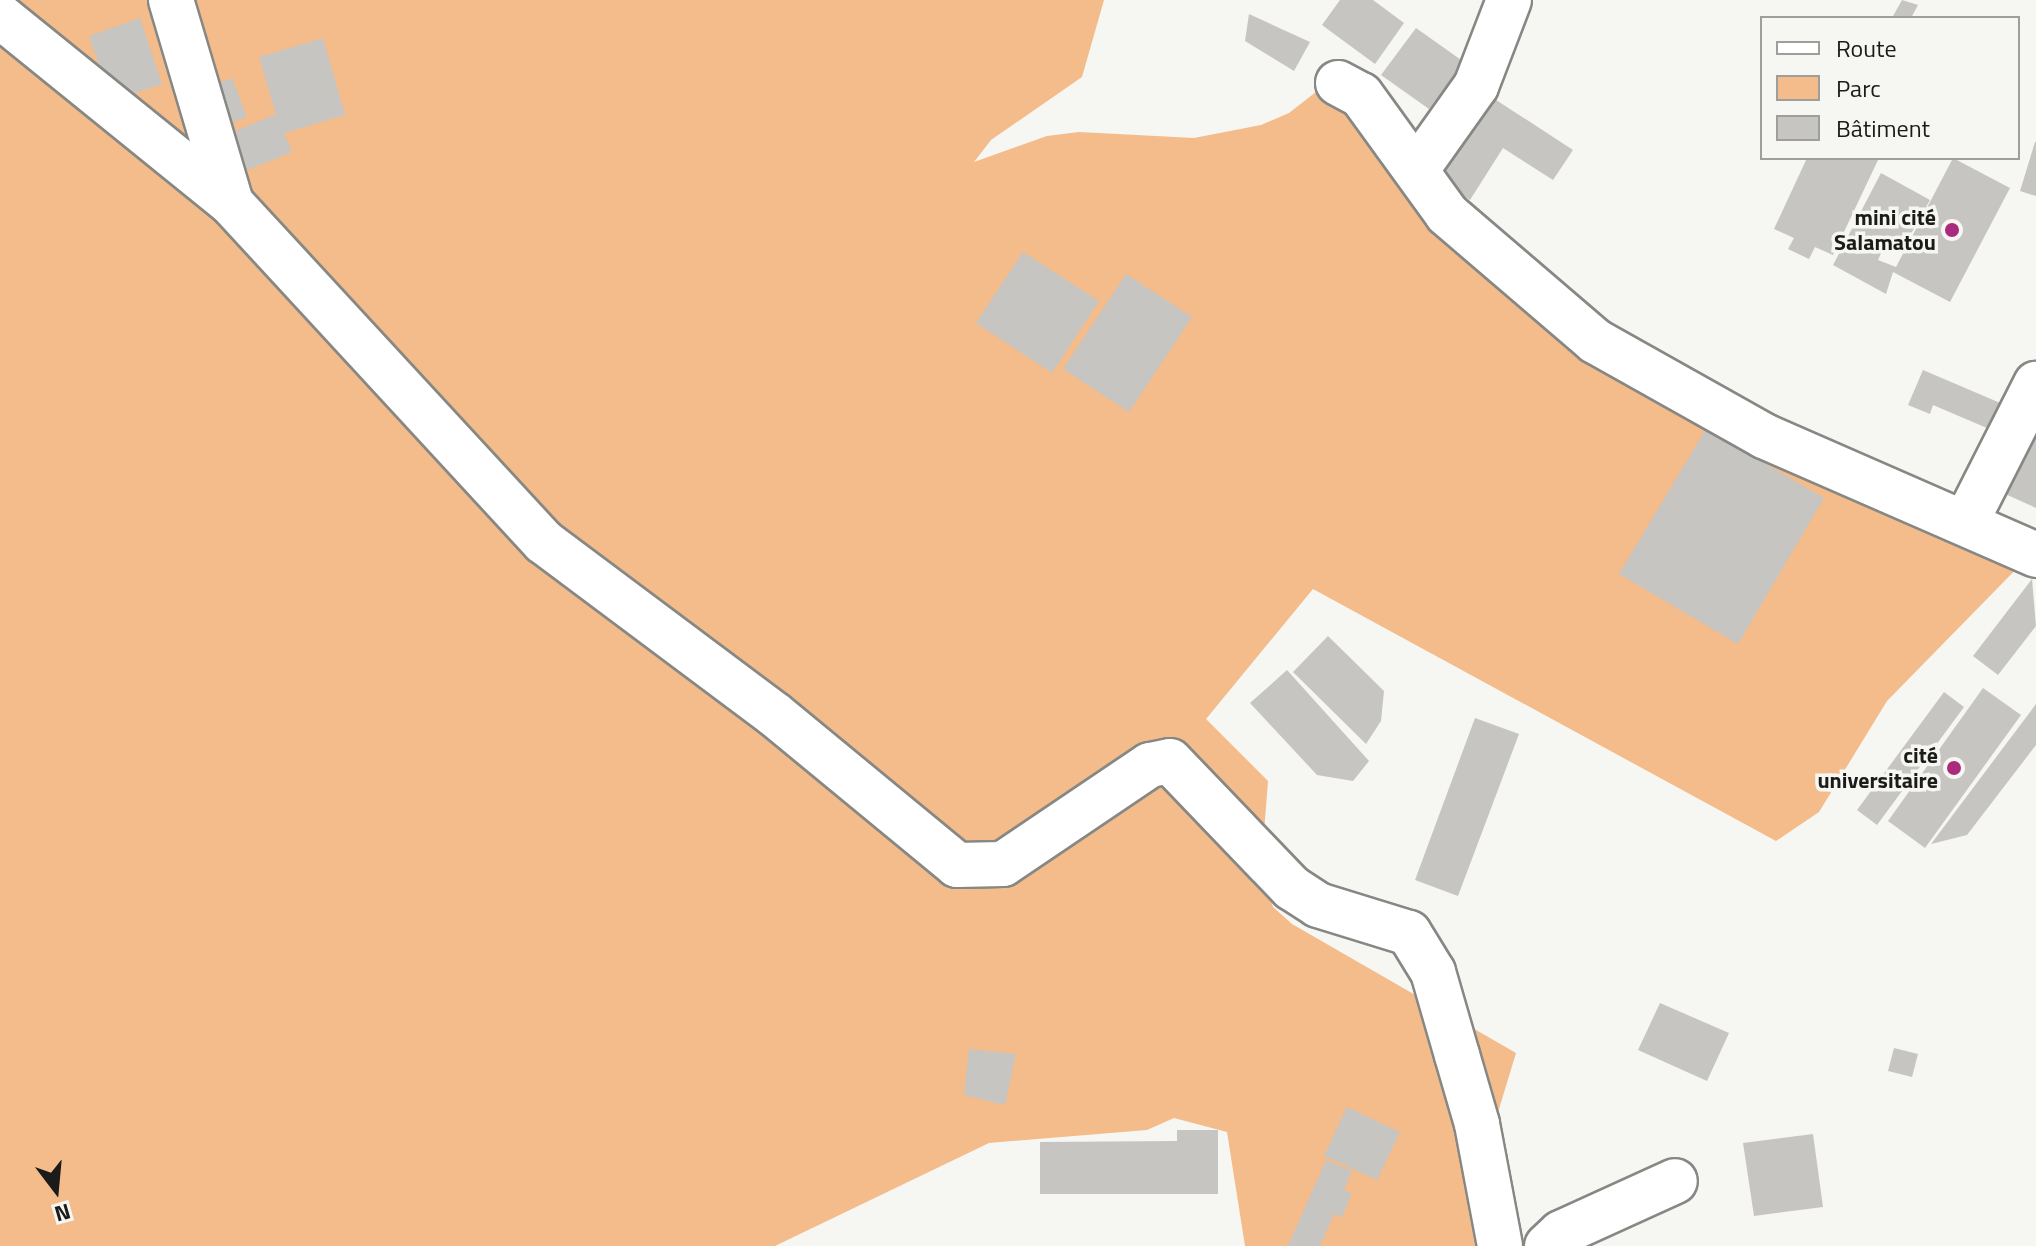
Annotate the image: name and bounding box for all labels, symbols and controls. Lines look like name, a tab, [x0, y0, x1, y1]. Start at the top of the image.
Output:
legend	[1760, 16, 2020, 160]
text: Route	[1836, 30, 1897, 66]
text: Parc	[1836, 70, 1881, 106]
text: Bâtiment	[1836, 110, 1930, 146]
place label: mini cité Salamatou	[1834, 204, 1936, 256]
marker: mini cité Salamatou	[1943, 221, 1961, 239]
place label: cité universitaire	[1817, 742, 1938, 794]
marker: cité universitaire	[1945, 759, 1963, 777]
north arrow	[16, 1150, 96, 1230]
text: N	[51, 1195, 75, 1232]

